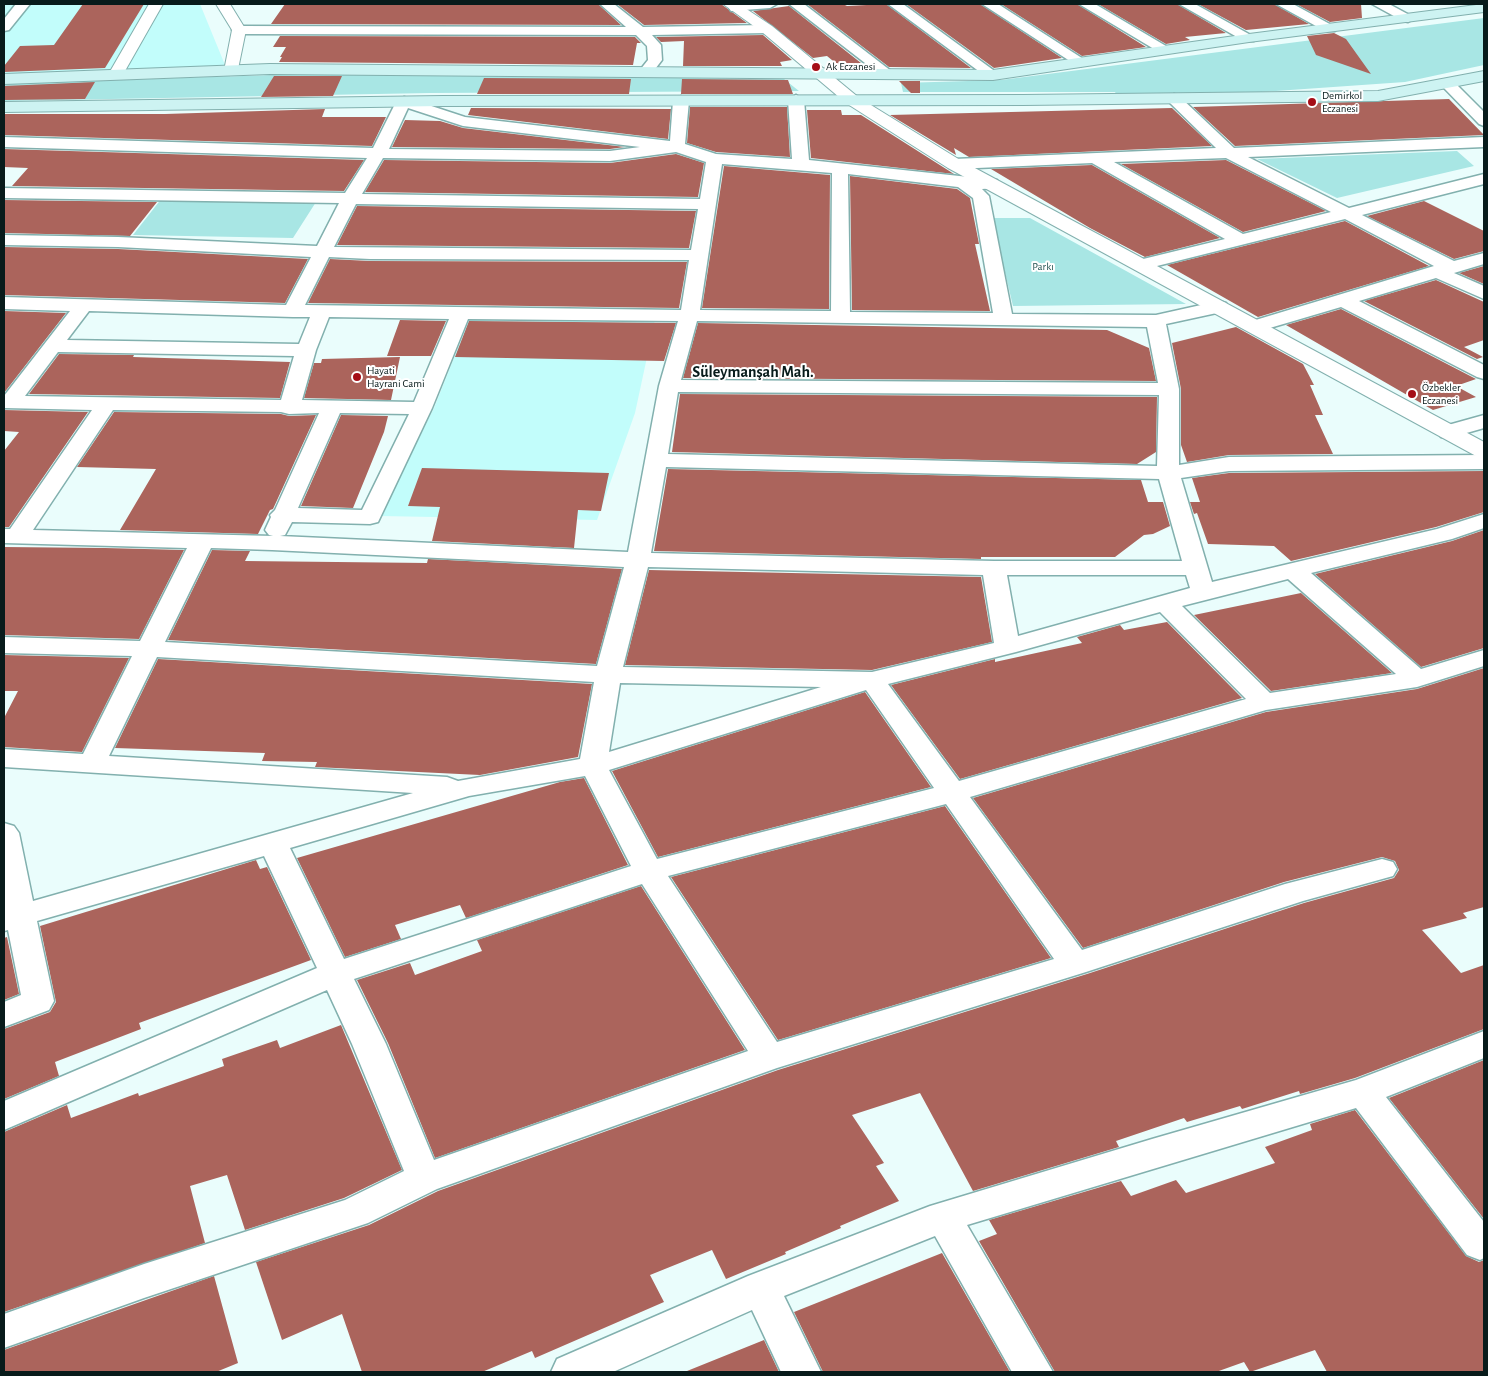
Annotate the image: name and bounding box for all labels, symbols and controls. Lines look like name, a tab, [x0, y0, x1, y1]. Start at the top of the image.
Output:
place label: Ak Eczanesi	[826, 60, 875, 74]
marker: Ak Eczanesi	[810, 61, 822, 73]
place label: Demirkol Eczanesi	[1322, 89, 1362, 115]
marker: Demirkol Eczanesi	[1306, 96, 1318, 108]
park label: Parkı	[1032, 260, 1054, 274]
district label: Süleymanşah Mah.	[692, 362, 814, 382]
place label: Hayati Hayrani Cami	[367, 364, 425, 390]
marker: Hayati Hayrani Cami	[351, 371, 363, 383]
place label: Özbekler Eczanesi	[1422, 381, 1461, 407]
marker: Özbekler Eczanesi	[1406, 388, 1418, 400]

